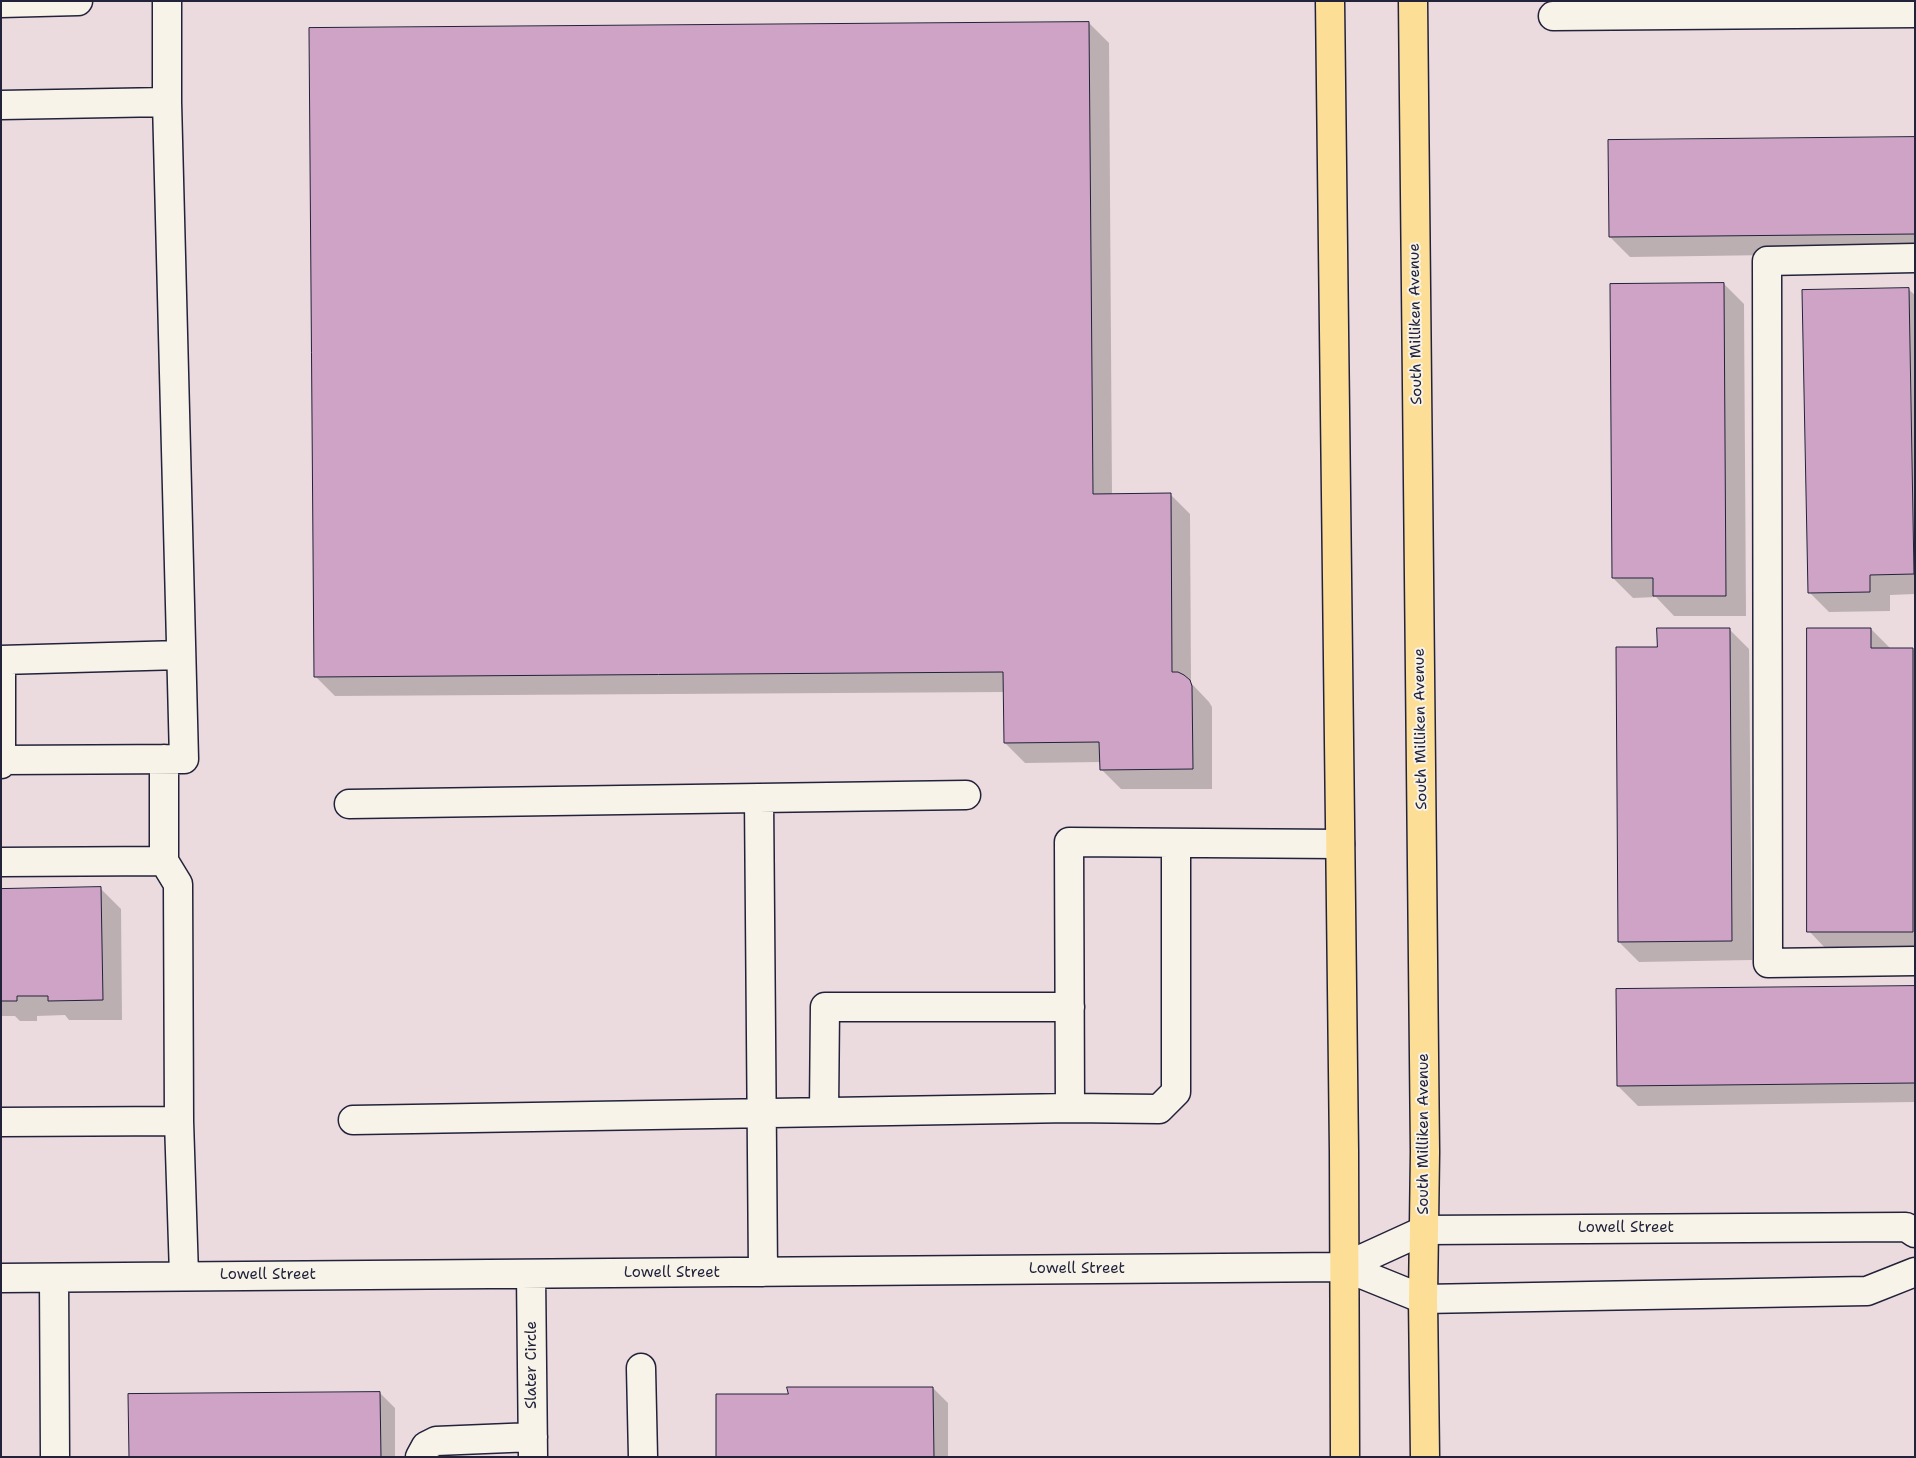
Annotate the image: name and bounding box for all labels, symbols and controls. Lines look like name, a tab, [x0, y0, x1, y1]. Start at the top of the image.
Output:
street label: South Milliken Avenue	[1406, 243, 1426, 405]
street label: South Milliken Avenue	[1411, 648, 1431, 810]
street label: South Milliken Avenue	[1415, 1053, 1433, 1215]
street label: Lowell Street	[1578, 1219, 1674, 1237]
street label: Lowell Street	[1029, 1260, 1125, 1278]
street label: Lowell Street	[624, 1264, 720, 1282]
street label: Lowell Street	[220, 1266, 316, 1284]
street label: Slater Circle	[523, 1321, 541, 1409]

